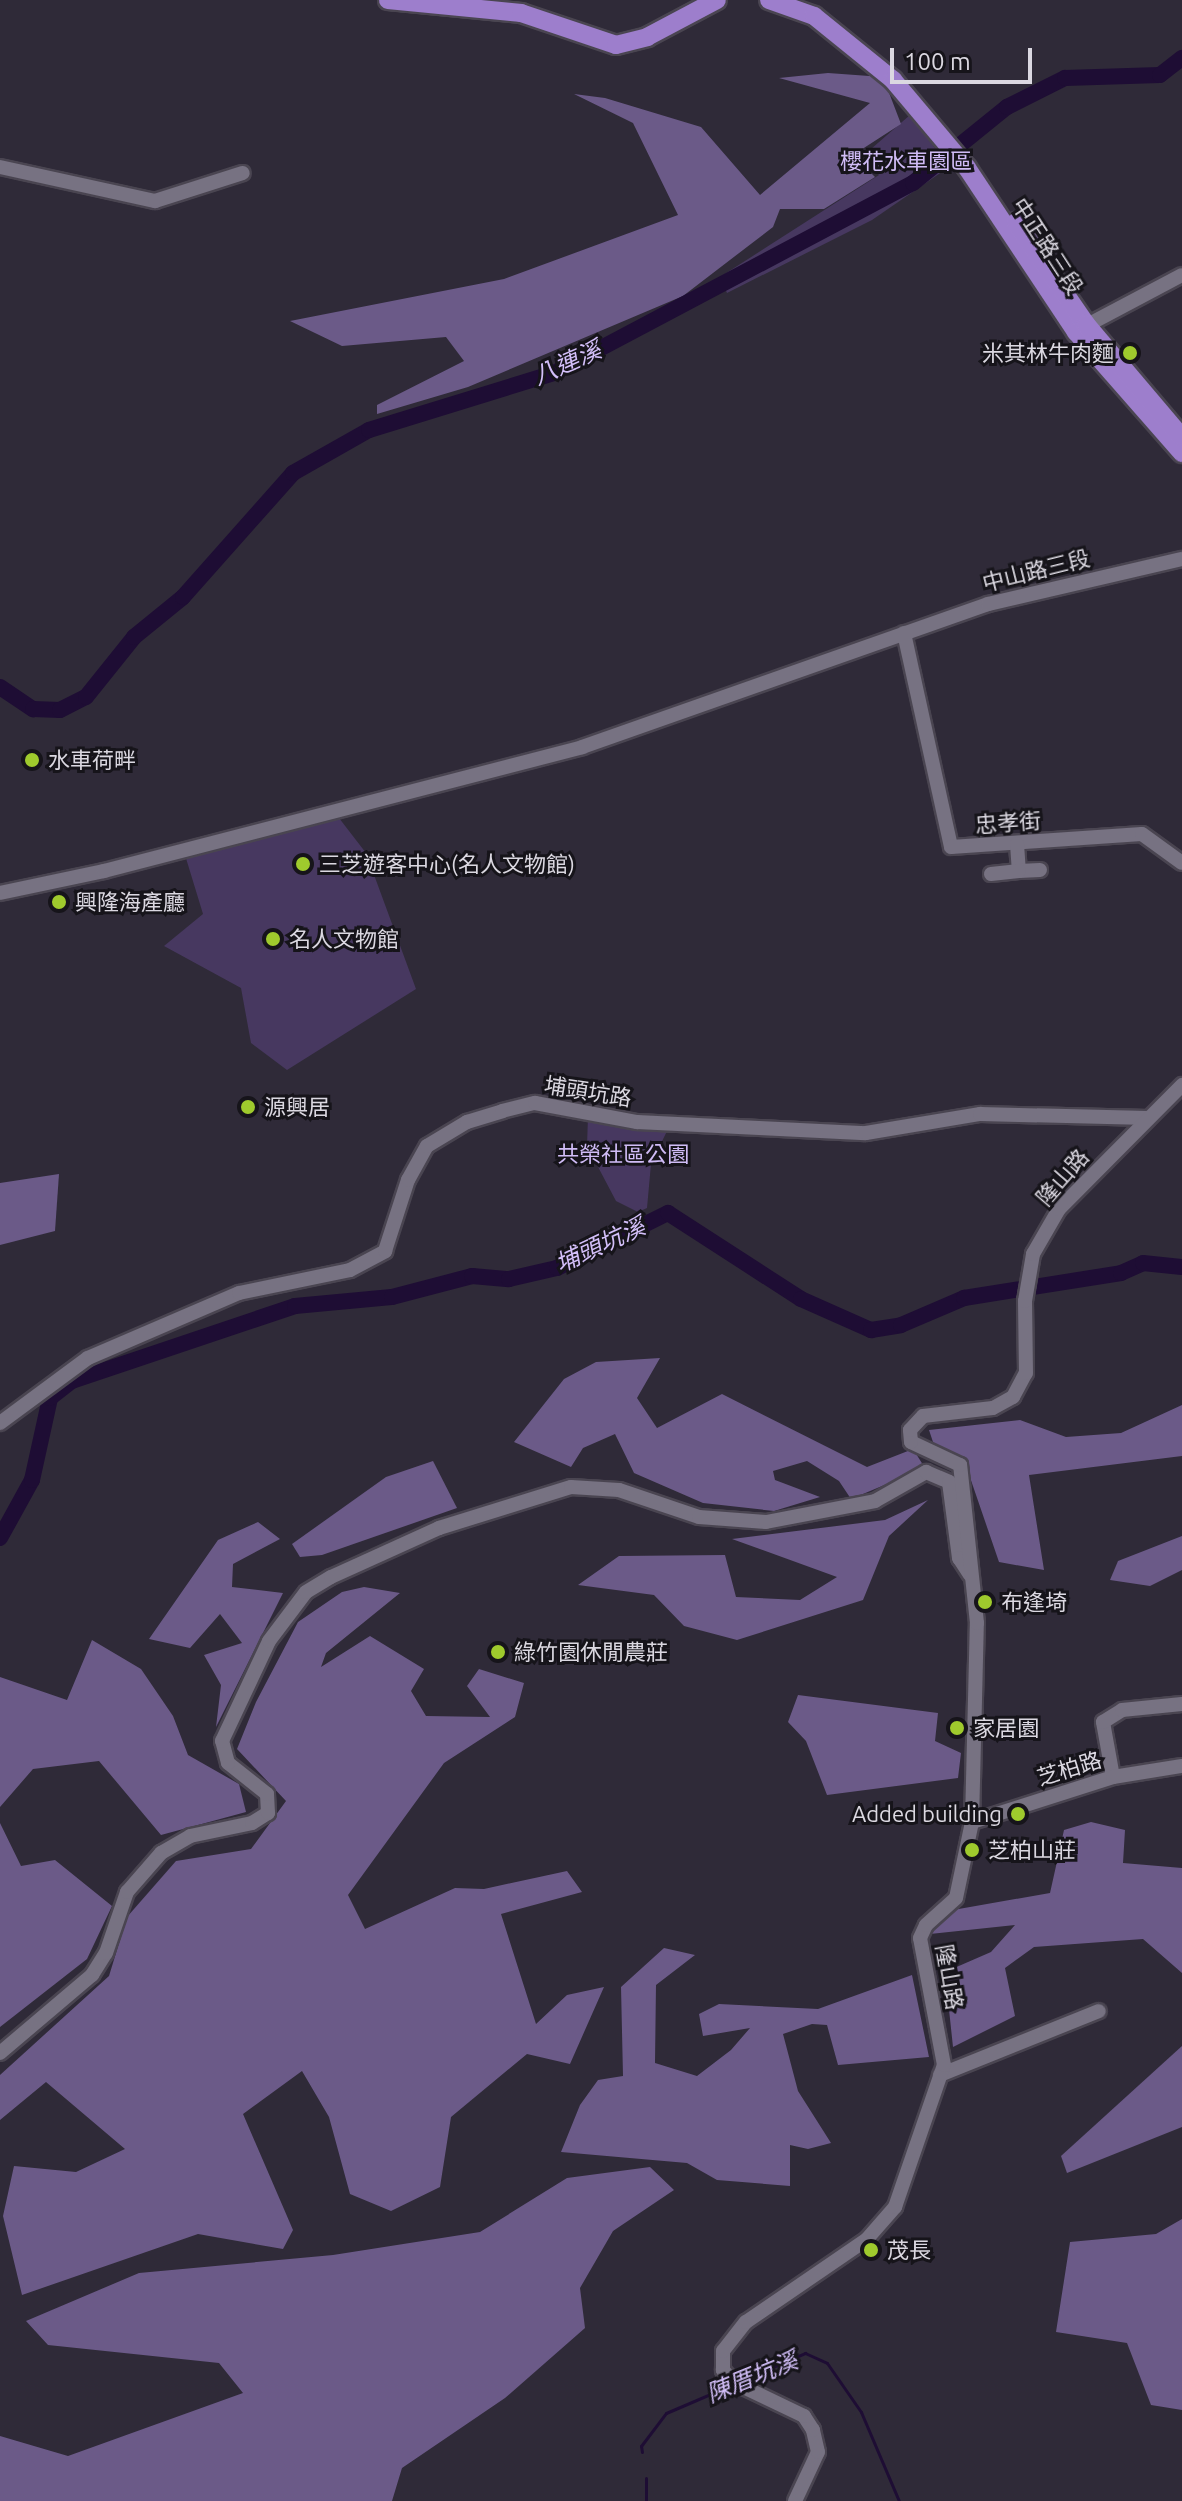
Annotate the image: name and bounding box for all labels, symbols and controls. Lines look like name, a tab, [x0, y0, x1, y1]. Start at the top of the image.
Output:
scale bar	[894, 32, 1036, 82]
text: 100 m	[904, 48, 971, 75]
park label: 櫻花水車園區	[840, 148, 972, 174]
street label: 中正路三段	[1007, 193, 1089, 299]
water label: 八連溪	[528, 335, 606, 391]
place label: 米其林牛肉麵	[982, 340, 1114, 366]
marker: 米其林牛肉麵	[1121, 344, 1139, 362]
street label: 中山路三段	[979, 544, 1093, 596]
place label: 水車荷畔	[48, 747, 136, 773]
marker: 水車荷畔	[23, 751, 41, 769]
street label: 忠孝街	[974, 807, 1042, 837]
place label: 三芝遊客中心(名人文物館)	[319, 851, 575, 877]
marker: 三芝遊客中心(名人文物館)	[294, 855, 312, 873]
place label: 興隆海產廳	[75, 889, 185, 915]
marker: 興隆海產廳	[50, 893, 68, 911]
place label: 名人文物館	[289, 926, 399, 952]
marker: 名人文物館	[264, 930, 282, 948]
street label: 埔頭坑路	[542, 1071, 634, 1111]
place label: 源興居	[264, 1094, 330, 1120]
marker: 源興居	[239, 1098, 257, 1116]
park label: 共榮社區公園	[557, 1141, 689, 1167]
street label: 隆山路	[1030, 1143, 1094, 1211]
water label: 埔頭坑溪	[550, 1212, 650, 1278]
place label: 布逢埼	[1001, 1589, 1067, 1615]
marker: 布逢埼	[976, 1593, 994, 1611]
place label: 綠竹園休閒農莊	[514, 1639, 668, 1665]
marker: 綠竹園休閒農莊	[489, 1643, 507, 1661]
place label: 家居園	[973, 1715, 1039, 1741]
marker: 家居園	[948, 1719, 966, 1737]
street label: 芝柏路	[1034, 1746, 1104, 1790]
place label: Added building	[852, 1801, 1002, 1827]
marker: Added building	[1009, 1805, 1027, 1823]
place label: 芝柏山莊	[988, 1837, 1076, 1863]
marker: 芝柏山莊	[963, 1841, 981, 1859]
street label: 隆山路	[931, 1942, 969, 2012]
place label: 茂長	[887, 2237, 931, 2263]
marker: 茂長	[862, 2241, 880, 2259]
water label: 陳厝坑溪	[702, 2346, 802, 2408]

